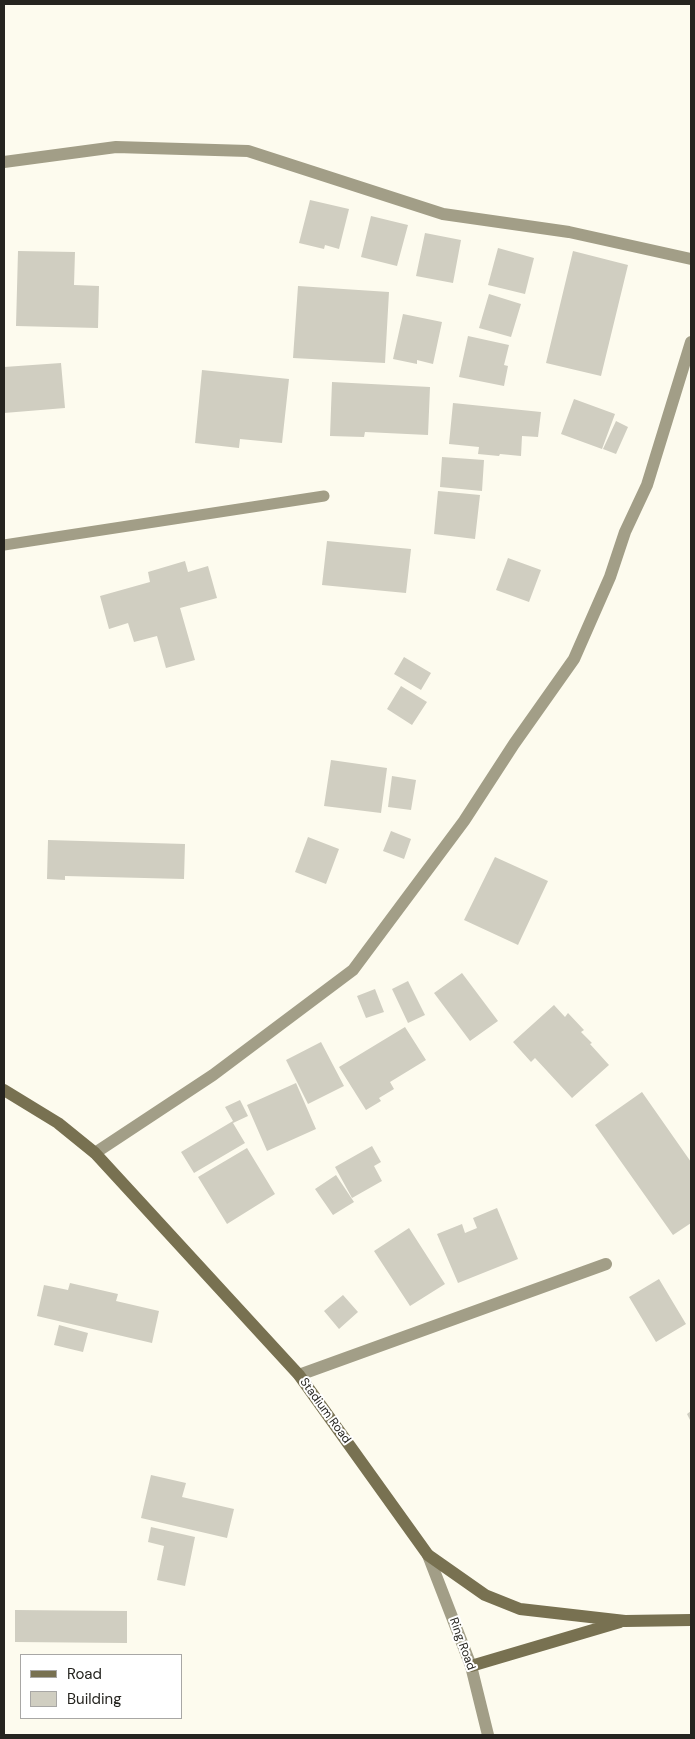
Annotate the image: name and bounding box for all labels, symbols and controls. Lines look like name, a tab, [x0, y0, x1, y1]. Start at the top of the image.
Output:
street label: Stadium Road	[296, 1376, 354, 1446]
street label: Ring Road	[446, 1616, 478, 1672]
legend	[20, 1654, 182, 1719]
text: Road	[67, 1664, 102, 1684]
text: Building	[67, 1689, 122, 1709]

